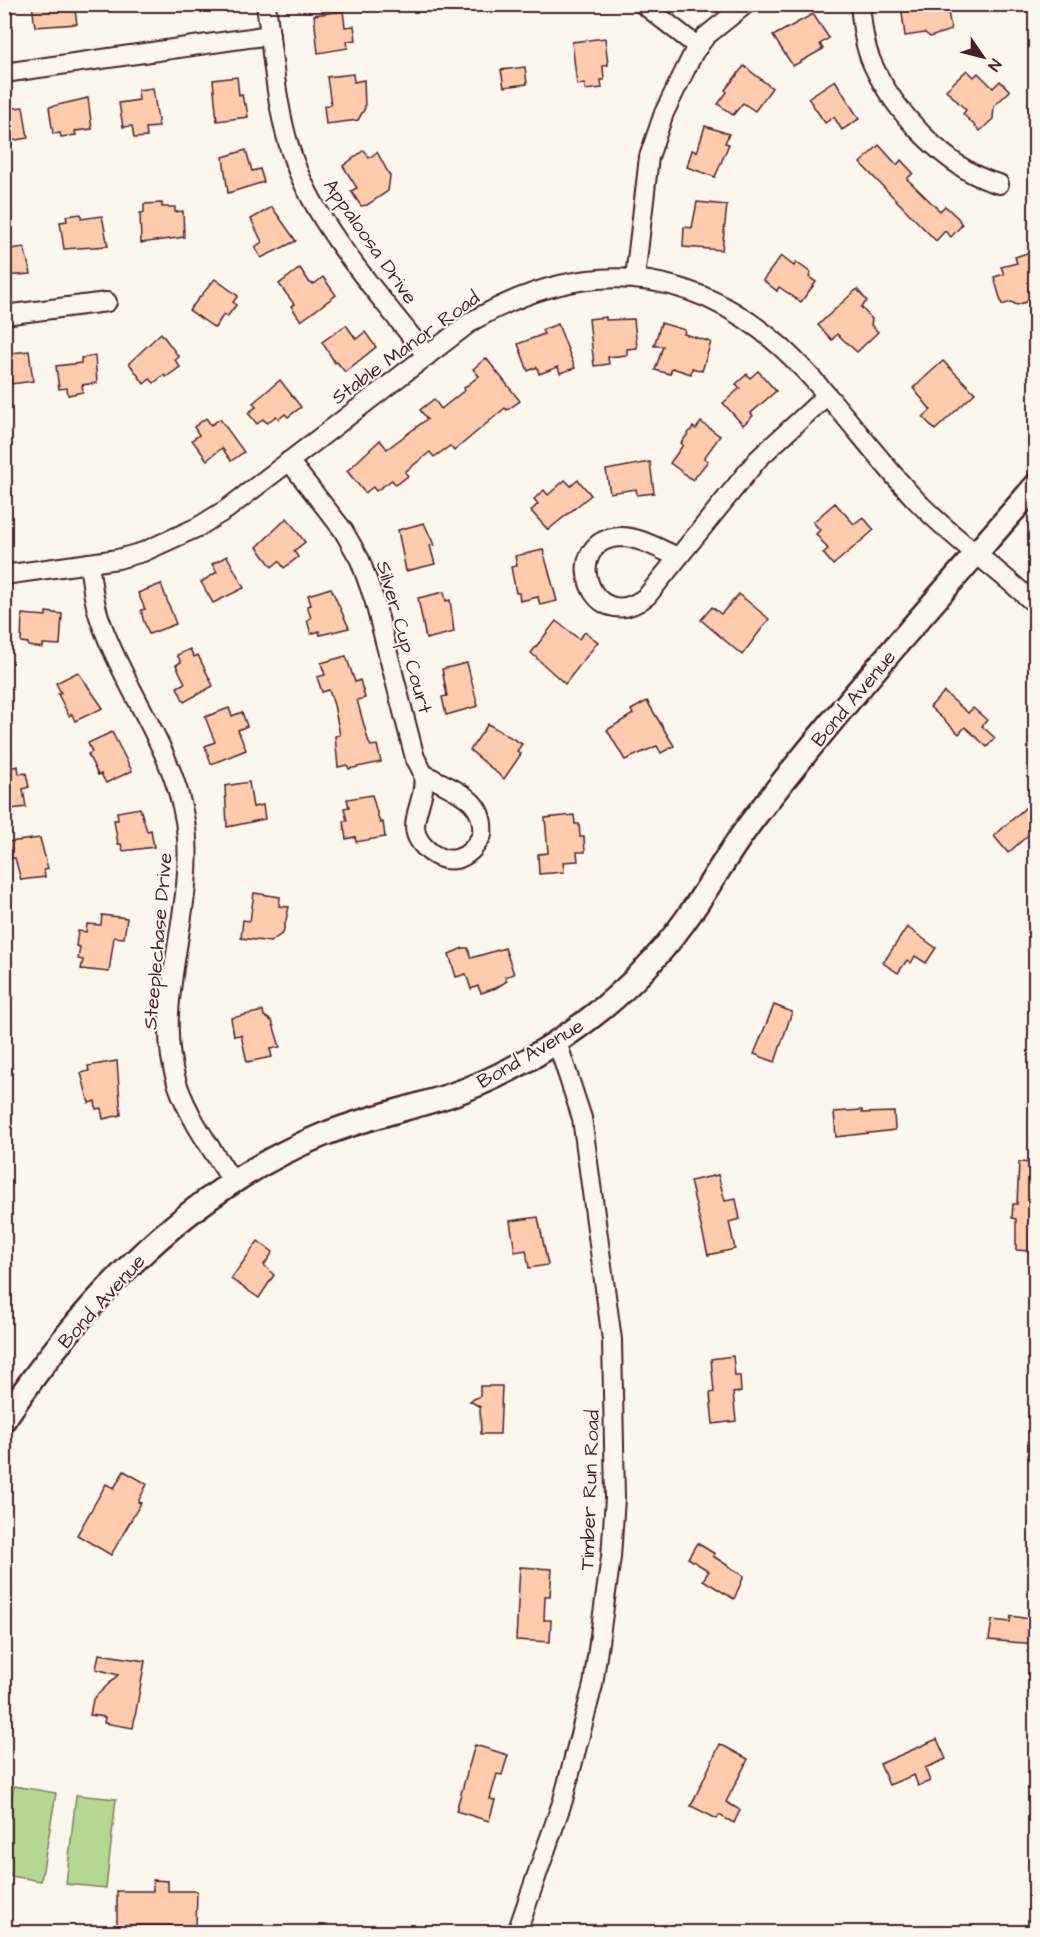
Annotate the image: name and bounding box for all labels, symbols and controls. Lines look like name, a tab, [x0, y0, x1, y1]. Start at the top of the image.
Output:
north arrow	[953, 27, 1013, 87]
text: N	[983, 55, 1006, 75]
street label: Appaloosa Drive	[316, 173, 424, 310]
street label: Stable Manor Road	[326, 284, 486, 411]
street label: Silver Cup Court	[369, 558, 439, 717]
street label: Bond Avenue	[805, 644, 903, 753]
street label: Steeplechase Drive	[136, 851, 180, 1031]
street label: Bond Avenue	[472, 1012, 589, 1096]
street label: Bond Avenue	[52, 1248, 152, 1355]
street label: Timber Run Road	[573, 1409, 607, 1571]

